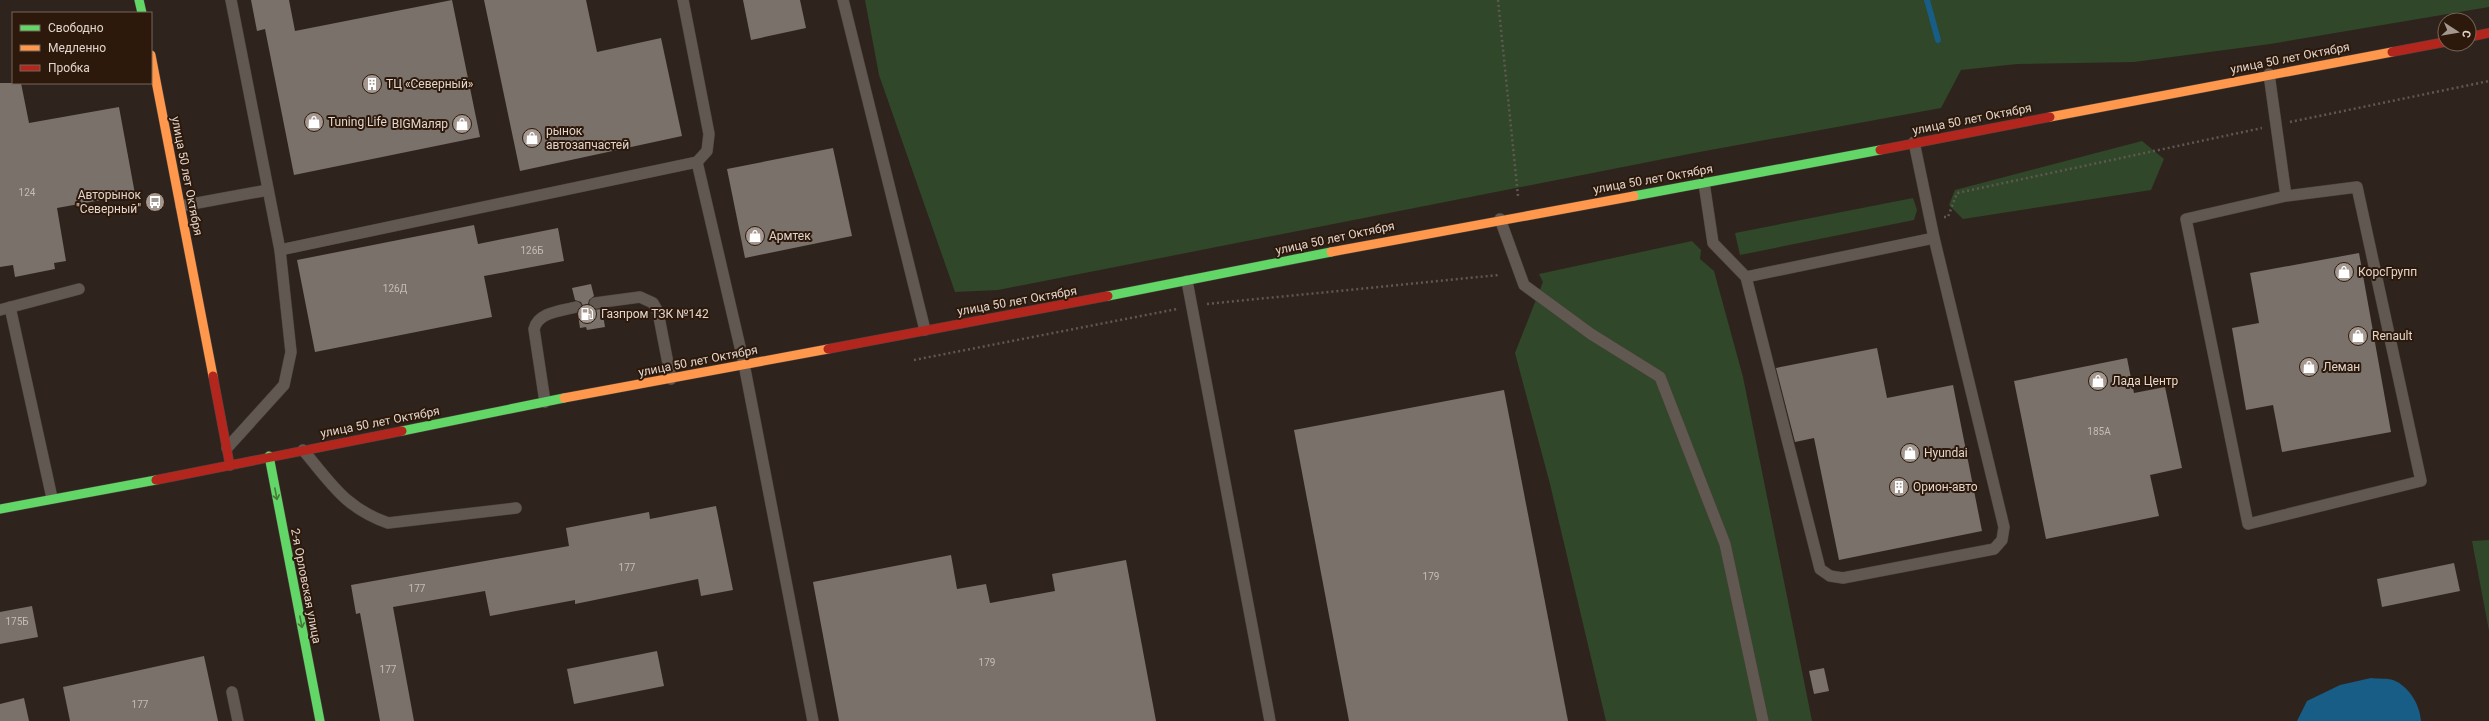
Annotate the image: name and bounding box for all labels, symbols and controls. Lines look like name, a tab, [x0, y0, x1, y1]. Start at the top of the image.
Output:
legend	[12, 12, 152, 84]
north arrow	[2437, 12, 2477, 52]
text: Свободно	[48, 21, 104, 35]
text: С	[2459, 29, 2473, 39]
street label: улица 50 лет Октября	[2229, 40, 2351, 76]
text: Медленно	[48, 41, 106, 55]
text: Пробка	[48, 61, 90, 75]
building icon: ТЦ «Северный»	[361, 73, 383, 95]
place label: ТЦ «Северный»	[386, 77, 474, 91]
street label: улица 50 лет Октября	[1911, 101, 2033, 137]
shop icon: Tuning Life	[303, 111, 325, 133]
shop icon: BIGМаляр	[451, 113, 473, 135]
street label: улица 50 лет Октября	[169, 115, 205, 237]
place label: Tuning Life	[328, 115, 387, 129]
place label: BIGМаляр	[392, 117, 448, 131]
place label: рынок автозапчастей	[546, 124, 629, 152]
shop icon: рынок автозапчастей	[521, 127, 543, 149]
street label: улица 50 лет Октября	[1592, 162, 1714, 196]
house number: 124	[19, 187, 36, 198]
place label: Авторынок "Северный"	[76, 188, 142, 216]
bus stop icon: Авторынок "Северный"	[144, 191, 166, 213]
street label: улица 50 лет Октября	[1274, 219, 1396, 257]
shop icon: Армтек	[744, 225, 766, 247]
place label: Армтек	[769, 229, 811, 243]
house number: 126Б	[520, 245, 544, 256]
shop icon: КорсГрупп	[2333, 261, 2355, 283]
place label: КорсГрупп	[2358, 265, 2417, 279]
house number: 126Д	[383, 283, 408, 294]
street label: улица 50 лет Октября	[956, 284, 1078, 318]
fuel station icon: Газпром ТЗК №142	[576, 303, 598, 325]
place label: Газпром ТЗК №142	[601, 307, 709, 321]
shop icon: Renault	[2347, 325, 2369, 347]
place label: Renault	[2372, 329, 2412, 343]
street label: улица 50 лет Октября	[637, 343, 759, 379]
shop icon: Леман	[2298, 356, 2320, 378]
place label: Леман	[2323, 360, 2360, 374]
shop icon: Лада Центр	[2087, 370, 2109, 392]
place label: Лада Центр	[2112, 374, 2179, 388]
street label: улица 50 лет Октября	[319, 404, 441, 440]
house number: 185А	[2087, 426, 2111, 437]
shop icon: Hyundai	[1899, 442, 1921, 464]
place label: Hyundai	[1924, 446, 1968, 460]
building icon: Орион-авто	[1888, 476, 1910, 498]
place label: Орион-авто	[1913, 480, 1978, 494]
one-way arrow	[272, 488, 280, 501]
street label: 2-я Орловская улица	[288, 527, 324, 645]
house number: 177	[619, 562, 636, 573]
house number: 179	[1423, 571, 1439, 582]
house number: 177	[409, 583, 426, 594]
one-way arrow	[297, 615, 305, 628]
house number: 175Б	[5, 616, 29, 627]
house number: 179	[979, 657, 995, 668]
house number: 177	[380, 664, 397, 675]
house number: 177	[132, 699, 149, 710]

